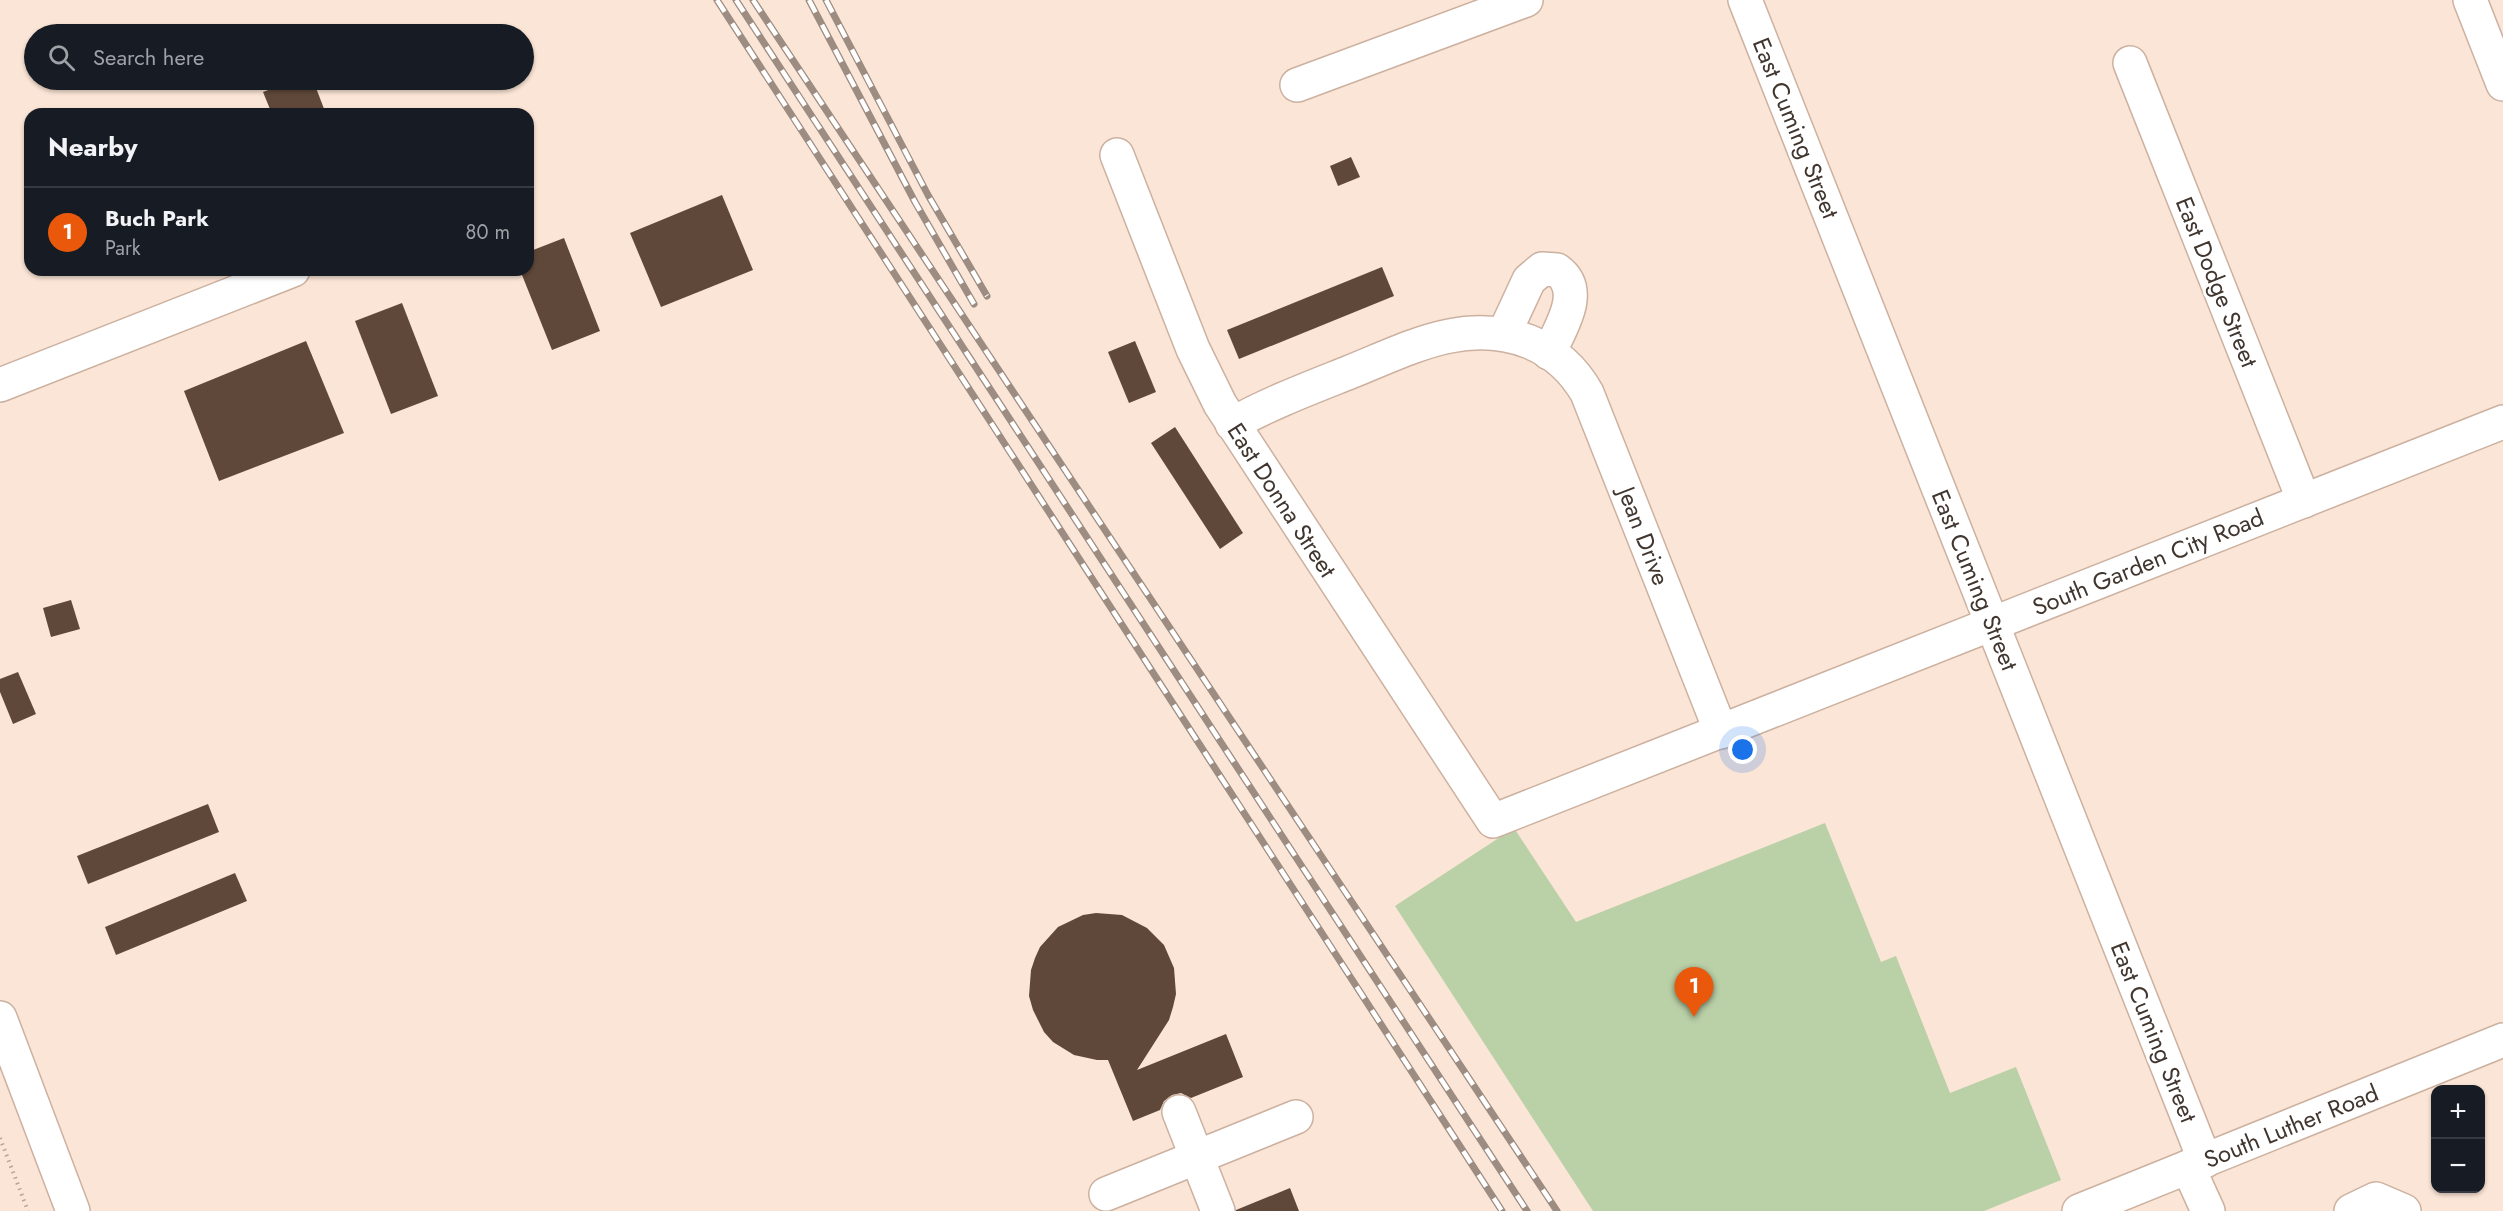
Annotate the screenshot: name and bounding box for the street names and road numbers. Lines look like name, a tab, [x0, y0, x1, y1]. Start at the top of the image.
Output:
street label: East Cuming Street	[1744, 32, 1848, 224]
street label: East Dodge Street	[2167, 192, 2267, 373]
street label: East Donna Street	[1219, 416, 1345, 584]
street label: Jean Drive	[1608, 479, 1679, 590]
street label: East Cuming Street	[1923, 484, 2027, 676]
street label: South Garden City Road	[2027, 500, 2269, 624]
street label: East Cuming Street	[2102, 936, 2206, 1128]
street label: South Luther Road	[2199, 1075, 2383, 1177]

